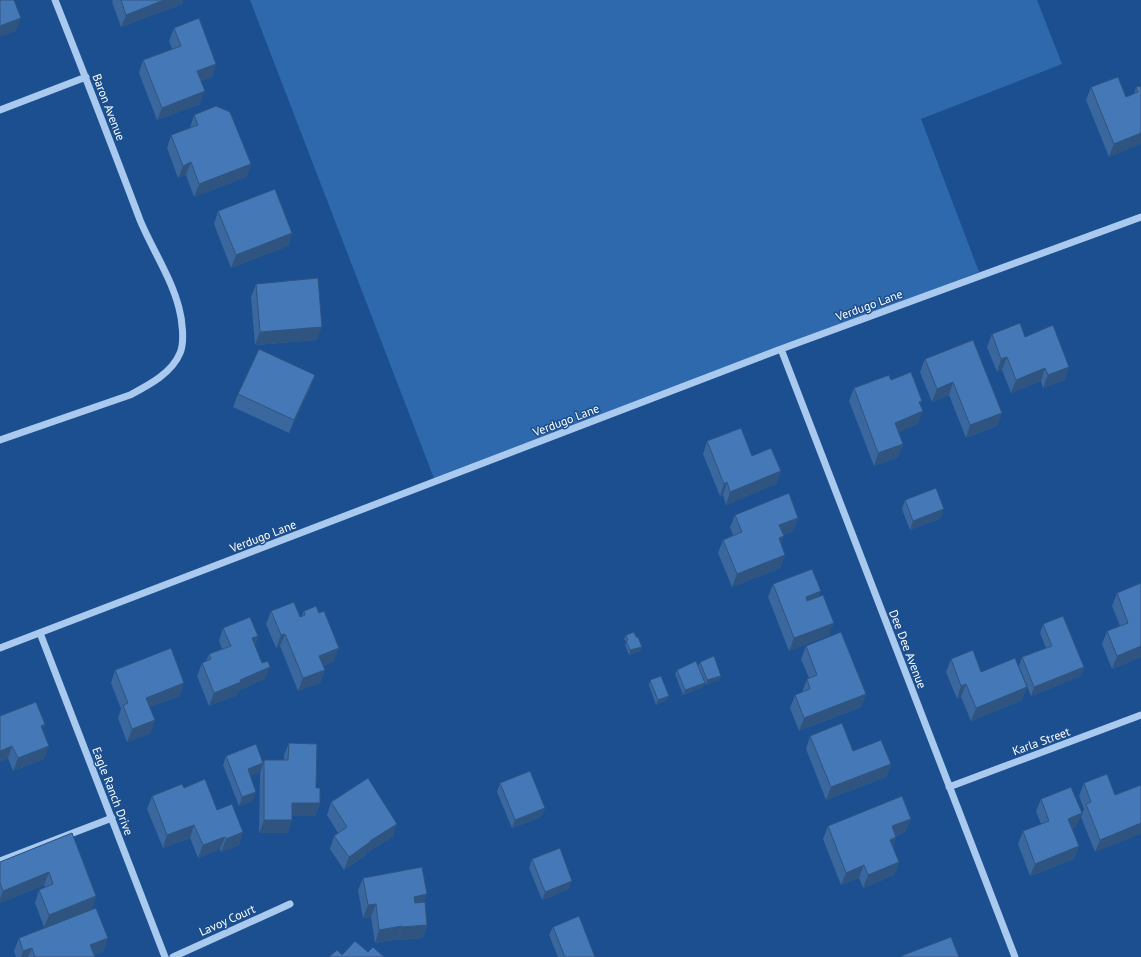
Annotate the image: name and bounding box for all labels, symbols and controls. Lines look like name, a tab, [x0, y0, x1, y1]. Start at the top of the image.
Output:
street label: Baron Avenue	[89, 71, 129, 143]
street label: Verdugo Lane	[833, 286, 904, 324]
street label: Verdugo Lane	[530, 400, 601, 440]
street label: Verdugo Lane	[227, 516, 298, 556]
street label: Dee Dee Avenue	[886, 607, 930, 691]
street label: Karla Street	[1010, 724, 1072, 758]
street label: Eagle Ranch Drive	[89, 745, 137, 837]
street label: Lavoy Court	[197, 901, 257, 939]

